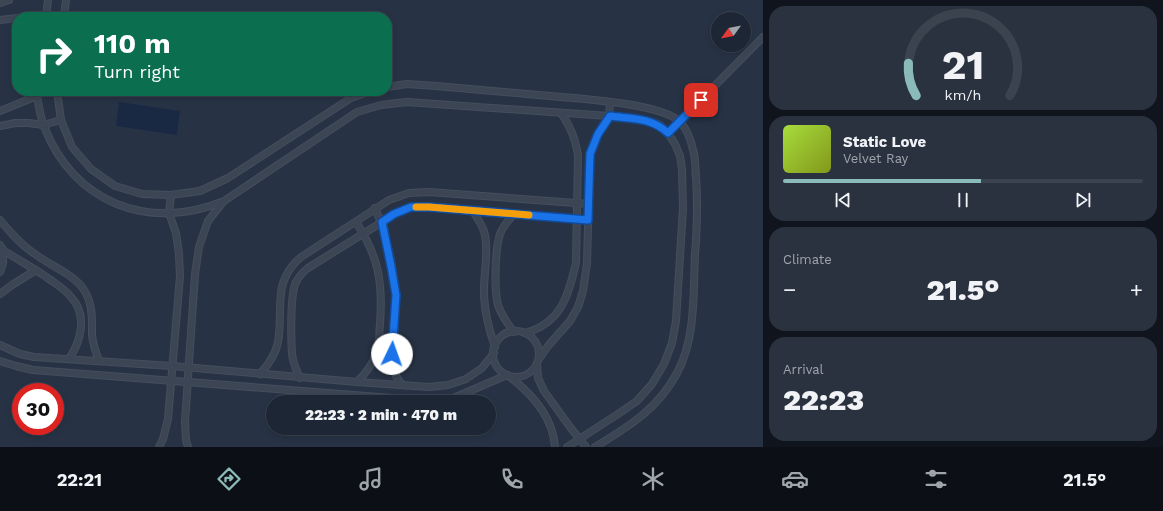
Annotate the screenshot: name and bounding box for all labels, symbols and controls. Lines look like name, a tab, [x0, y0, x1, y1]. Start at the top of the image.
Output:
north arrow	[711, 12, 751, 52]
map controls	[711, 12, 751, 52]
text: 110 m	[94, 27, 171, 60]
icon: right	[28, 28, 80, 80]
text: 21	[942, 40, 984, 89]
text: Turn right	[94, 61, 180, 82]
pin	[684, 83, 718, 117]
text: km/h	[945, 87, 981, 103]
icon: arrive	[690, 89, 712, 111]
text: Static Love	[843, 133, 926, 151]
text: Velvet Ray	[843, 151, 908, 166]
icon: previous	[832, 189, 854, 211]
icon: pause	[952, 189, 974, 211]
icon: next	[1072, 189, 1094, 211]
text: Climate	[783, 252, 832, 267]
text: 21.5°	[926, 272, 1000, 307]
text: −	[783, 277, 796, 302]
text: +	[1130, 277, 1143, 302]
position arrow	[371, 333, 413, 375]
text: Arrival	[783, 362, 824, 377]
text: 22:23	[783, 382, 864, 417]
speed limit sign: 30	[12, 383, 64, 435]
text: 22:23 · 2 min · 470 m	[305, 406, 457, 424]
icon: directions	[215, 465, 243, 493]
icon: music	[357, 465, 385, 493]
icon: phone	[498, 465, 526, 493]
icon: climate	[639, 465, 667, 493]
icon: car	[781, 465, 809, 493]
icon: filters	[922, 465, 950, 493]
text: 22:21	[57, 469, 102, 490]
text: 21.5°	[1063, 469, 1106, 490]

